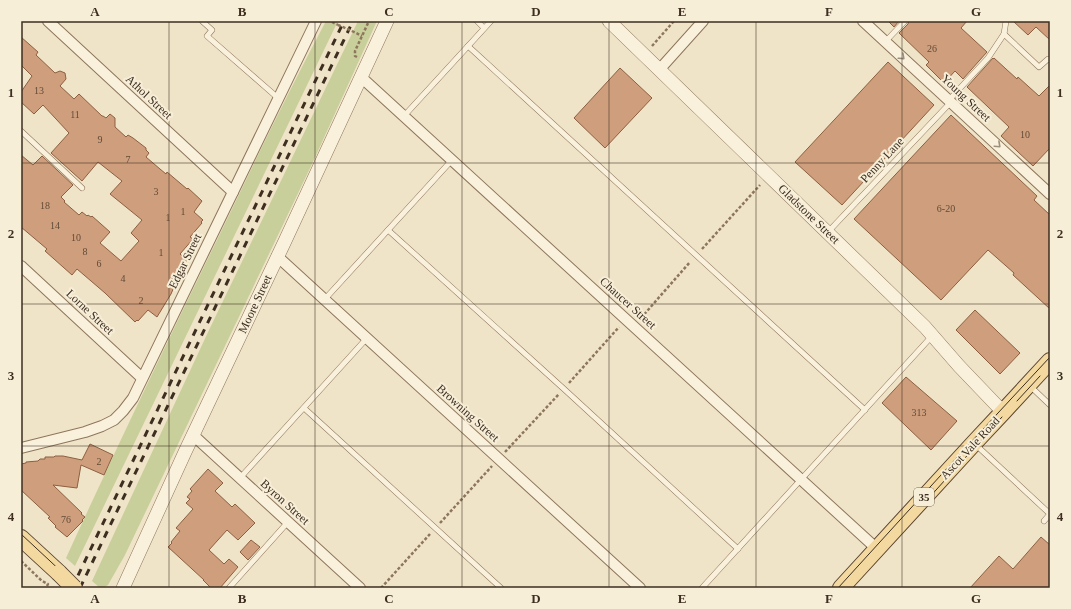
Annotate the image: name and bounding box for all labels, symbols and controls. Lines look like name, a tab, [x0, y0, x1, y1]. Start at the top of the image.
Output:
text: A	[90, 4, 100, 19]
text: B	[238, 4, 247, 19]
text: C	[384, 4, 394, 19]
text: D	[531, 4, 541, 19]
text: E	[678, 4, 686, 19]
text: F	[825, 4, 833, 19]
text: G	[971, 4, 981, 19]
house number: 26	[927, 43, 937, 54]
one-way arrow	[897, 52, 905, 60]
street label: Athol Street	[123, 72, 176, 122]
street label: Young Street	[938, 72, 994, 125]
text: 1	[8, 85, 14, 100]
house number: 13	[34, 85, 44, 96]
text: 1	[1057, 85, 1063, 100]
house number: 11	[70, 109, 80, 120]
house number: 10	[1020, 129, 1030, 140]
house number: 9	[98, 134, 103, 145]
street label: Penny Lane	[857, 134, 907, 186]
one-way arrow	[993, 140, 1001, 148]
house number: 7	[126, 154, 131, 165]
street label: Gladstone Street	[775, 181, 843, 247]
house number: 3	[154, 186, 159, 197]
house number: 18	[40, 200, 50, 211]
house number: 6-20	[937, 203, 955, 214]
house number: 1	[181, 206, 186, 217]
house number: 1	[166, 212, 171, 223]
house number: 14	[50, 220, 60, 231]
text: 2	[8, 226, 14, 241]
text: 2	[1057, 226, 1063, 241]
street label: Edgar Street	[166, 231, 205, 291]
house number: 10	[71, 232, 81, 243]
house number: 8	[83, 246, 88, 257]
house number: 1	[159, 247, 164, 258]
house number: 6	[97, 258, 102, 269]
street label: Moore Street	[235, 272, 275, 335]
house number: 4	[121, 273, 126, 284]
street label: Chaucer Street	[597, 274, 660, 332]
street label: Lorne Street	[63, 287, 117, 338]
house number: 2	[139, 295, 144, 306]
text: 3	[8, 368, 15, 383]
text: 3	[1057, 368, 1064, 383]
street label: Browning Street	[434, 381, 503, 445]
house number: 313	[912, 407, 927, 418]
street label: Ascot Vale Road	[937, 414, 1003, 482]
house number: 2	[97, 456, 102, 467]
street label: Byron Street	[258, 476, 313, 528]
road number: 35	[914, 488, 934, 506]
text: 4	[8, 509, 15, 524]
text: 4	[1057, 509, 1064, 524]
house number: 76	[61, 514, 71, 525]
text: A	[90, 591, 100, 606]
text: B	[238, 591, 247, 606]
text: C	[384, 591, 394, 606]
text: D	[531, 591, 541, 606]
text: E	[678, 591, 686, 606]
text: F	[825, 591, 833, 606]
text: G	[971, 591, 981, 606]

